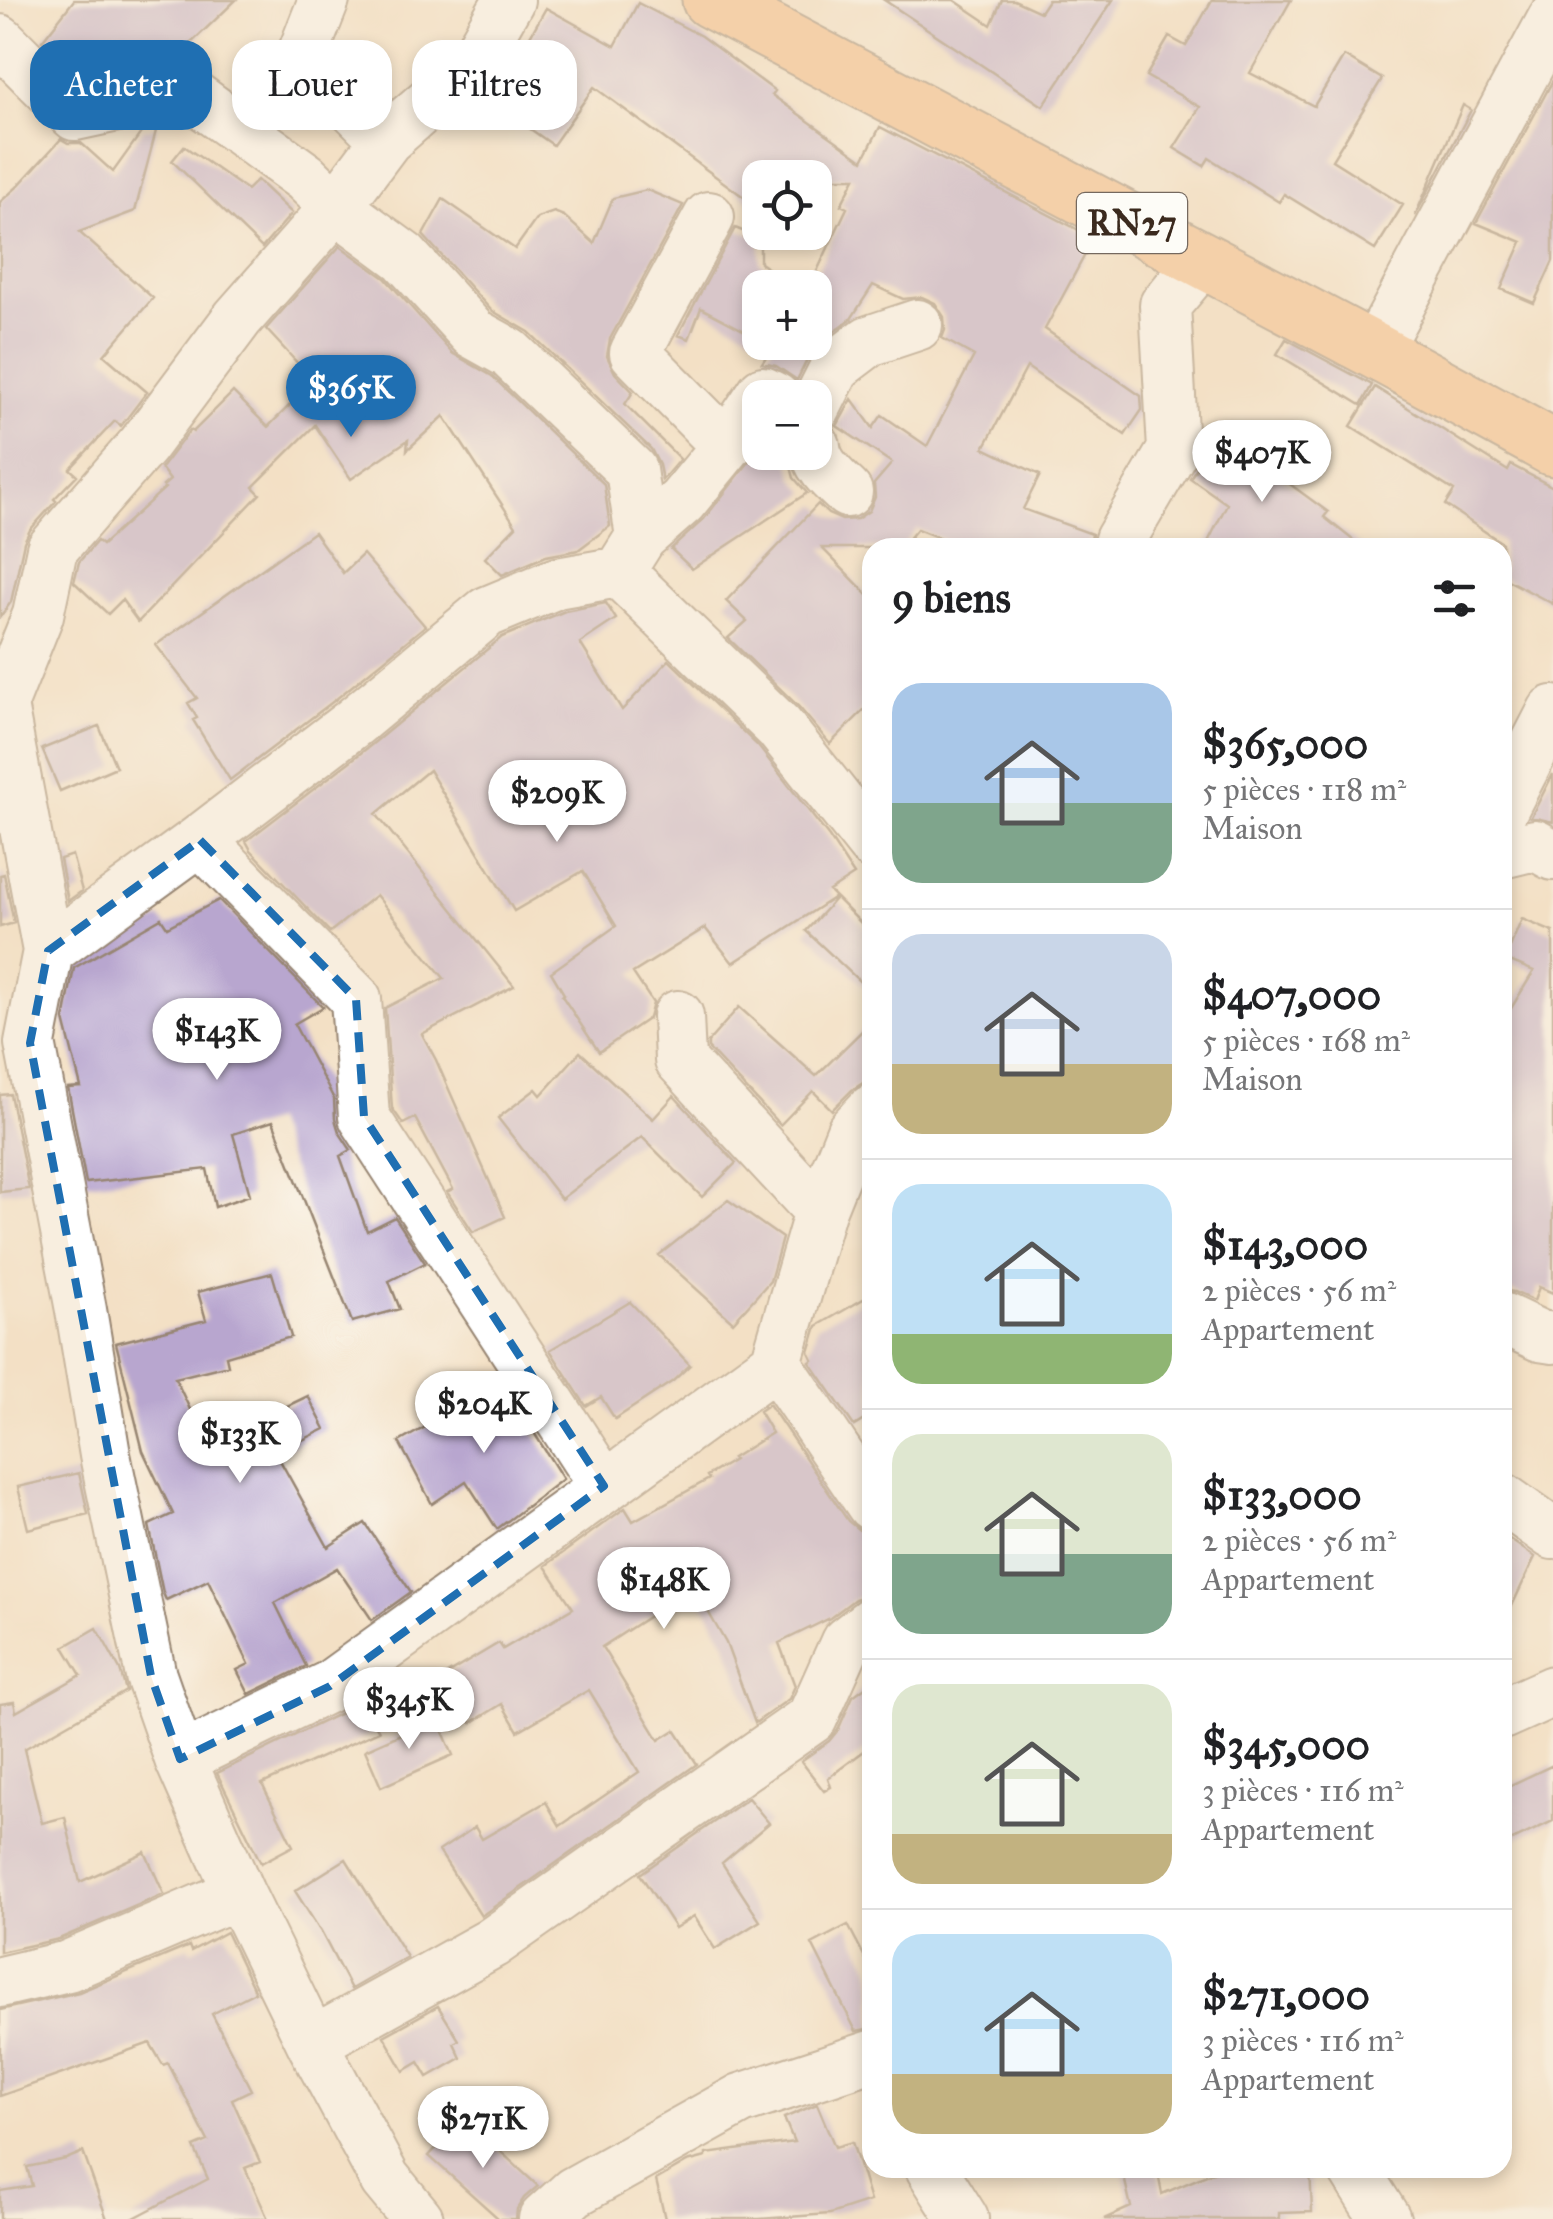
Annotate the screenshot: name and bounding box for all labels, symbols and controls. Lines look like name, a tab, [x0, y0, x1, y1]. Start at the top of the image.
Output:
chip: Acheter	[30, 40, 212, 130]
chip: Louer	[232, 40, 392, 130]
chip: Filtres	[412, 40, 577, 130]
map controls	[742, 160, 832, 470]
button: locate	[742, 160, 832, 250]
road number: RN27	[1077, 193, 1187, 253]
button: +	[742, 270, 832, 360]
pin: $365K	[281, 355, 421, 440]
text: $365K	[308, 368, 394, 407]
button: −	[742, 380, 832, 470]
pin: $407K	[1192, 420, 1332, 505]
text: $407K	[1214, 433, 1310, 472]
icon: filters	[1427, 571, 1482, 626]
text: 9 biens	[892, 572, 1011, 624]
text: $365,000	[1202, 718, 1368, 770]
icon: home	[972, 723, 1092, 843]
pin: $209K	[487, 760, 627, 845]
text: 5 pièces · 118 m²	[1202, 770, 1406, 809]
text: $209K	[510, 773, 604, 812]
text: Maison	[1202, 809, 1303, 848]
text: $407,000	[1202, 969, 1381, 1021]
icon: home	[972, 974, 1092, 1094]
pin: $143K	[147, 998, 287, 1083]
text: $143K	[174, 1011, 260, 1050]
text: 5 pièces · 168 m²	[1202, 1021, 1410, 1060]
text: Maison	[1202, 1060, 1303, 1099]
text: $143,000	[1202, 1219, 1368, 1271]
icon: home	[972, 1224, 1092, 1344]
text: 2 pièces · 56 m²	[1202, 1271, 1396, 1310]
text: Appartement	[1202, 1310, 1374, 1349]
pin: $204K	[414, 1371, 554, 1456]
text: $204K	[437, 1384, 531, 1423]
pin: $133K	[170, 1401, 310, 1486]
text: $133K	[200, 1414, 280, 1453]
text: $133,000	[1202, 1469, 1362, 1521]
icon: home	[972, 1474, 1092, 1594]
text: 2 pièces · 56 m²	[1202, 1521, 1396, 1560]
pin: $148K	[594, 1547, 734, 1632]
text: $148K	[619, 1560, 709, 1599]
text: Appartement	[1202, 1560, 1374, 1599]
pin: $345K	[339, 1667, 479, 1752]
text: $345K	[365, 1680, 453, 1719]
text: $345,000	[1202, 1719, 1370, 1771]
icon: home	[972, 1724, 1092, 1844]
text: 3 pièces · 116 m²	[1202, 1771, 1404, 1810]
text: Appartement	[1202, 1810, 1374, 1849]
text: $271,000	[1202, 1969, 1370, 2021]
icon: home	[972, 1974, 1092, 2094]
text: 3 pièces · 116 m²	[1202, 2021, 1404, 2060]
text: Appartement	[1202, 2060, 1374, 2099]
pin: $271K	[413, 2086, 553, 2171]
text: $271K	[440, 2099, 526, 2138]

